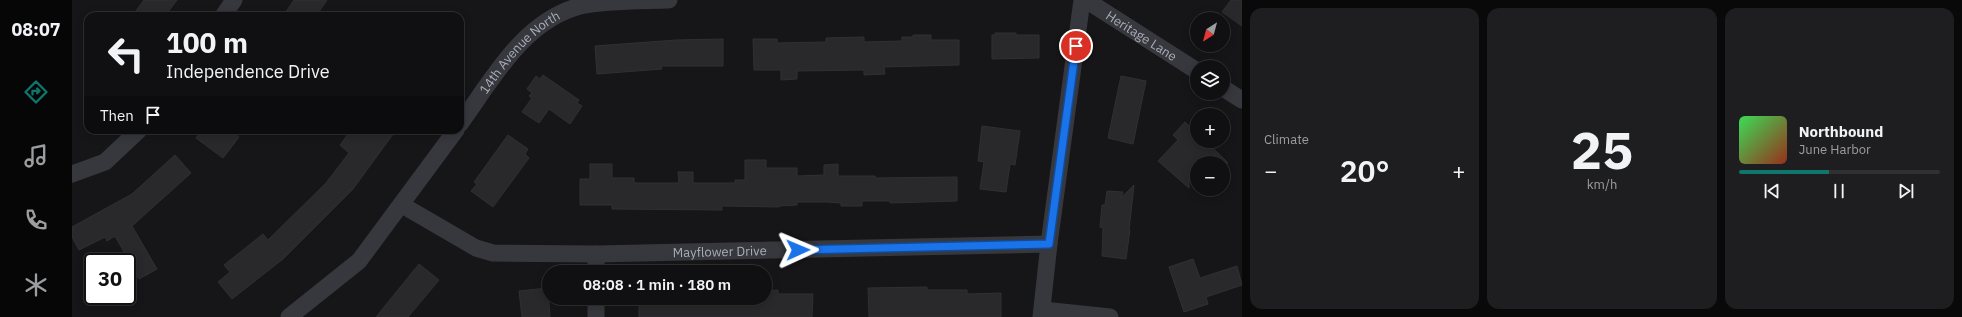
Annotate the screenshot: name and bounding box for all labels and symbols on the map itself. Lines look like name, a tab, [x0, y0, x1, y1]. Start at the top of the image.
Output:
street label: 14th Avenue North	[475, 7, 563, 97]
street label: Heritage Lane	[1103, 7, 1180, 65]
north arrow	[1190, 12, 1230, 52]
pin	[1059, 29, 1093, 63]
position arrow	[777, 229, 819, 271]
street label: Mayflower Drive	[672, 242, 767, 261]
speed limit sign: 30	[84, 253, 136, 305]

